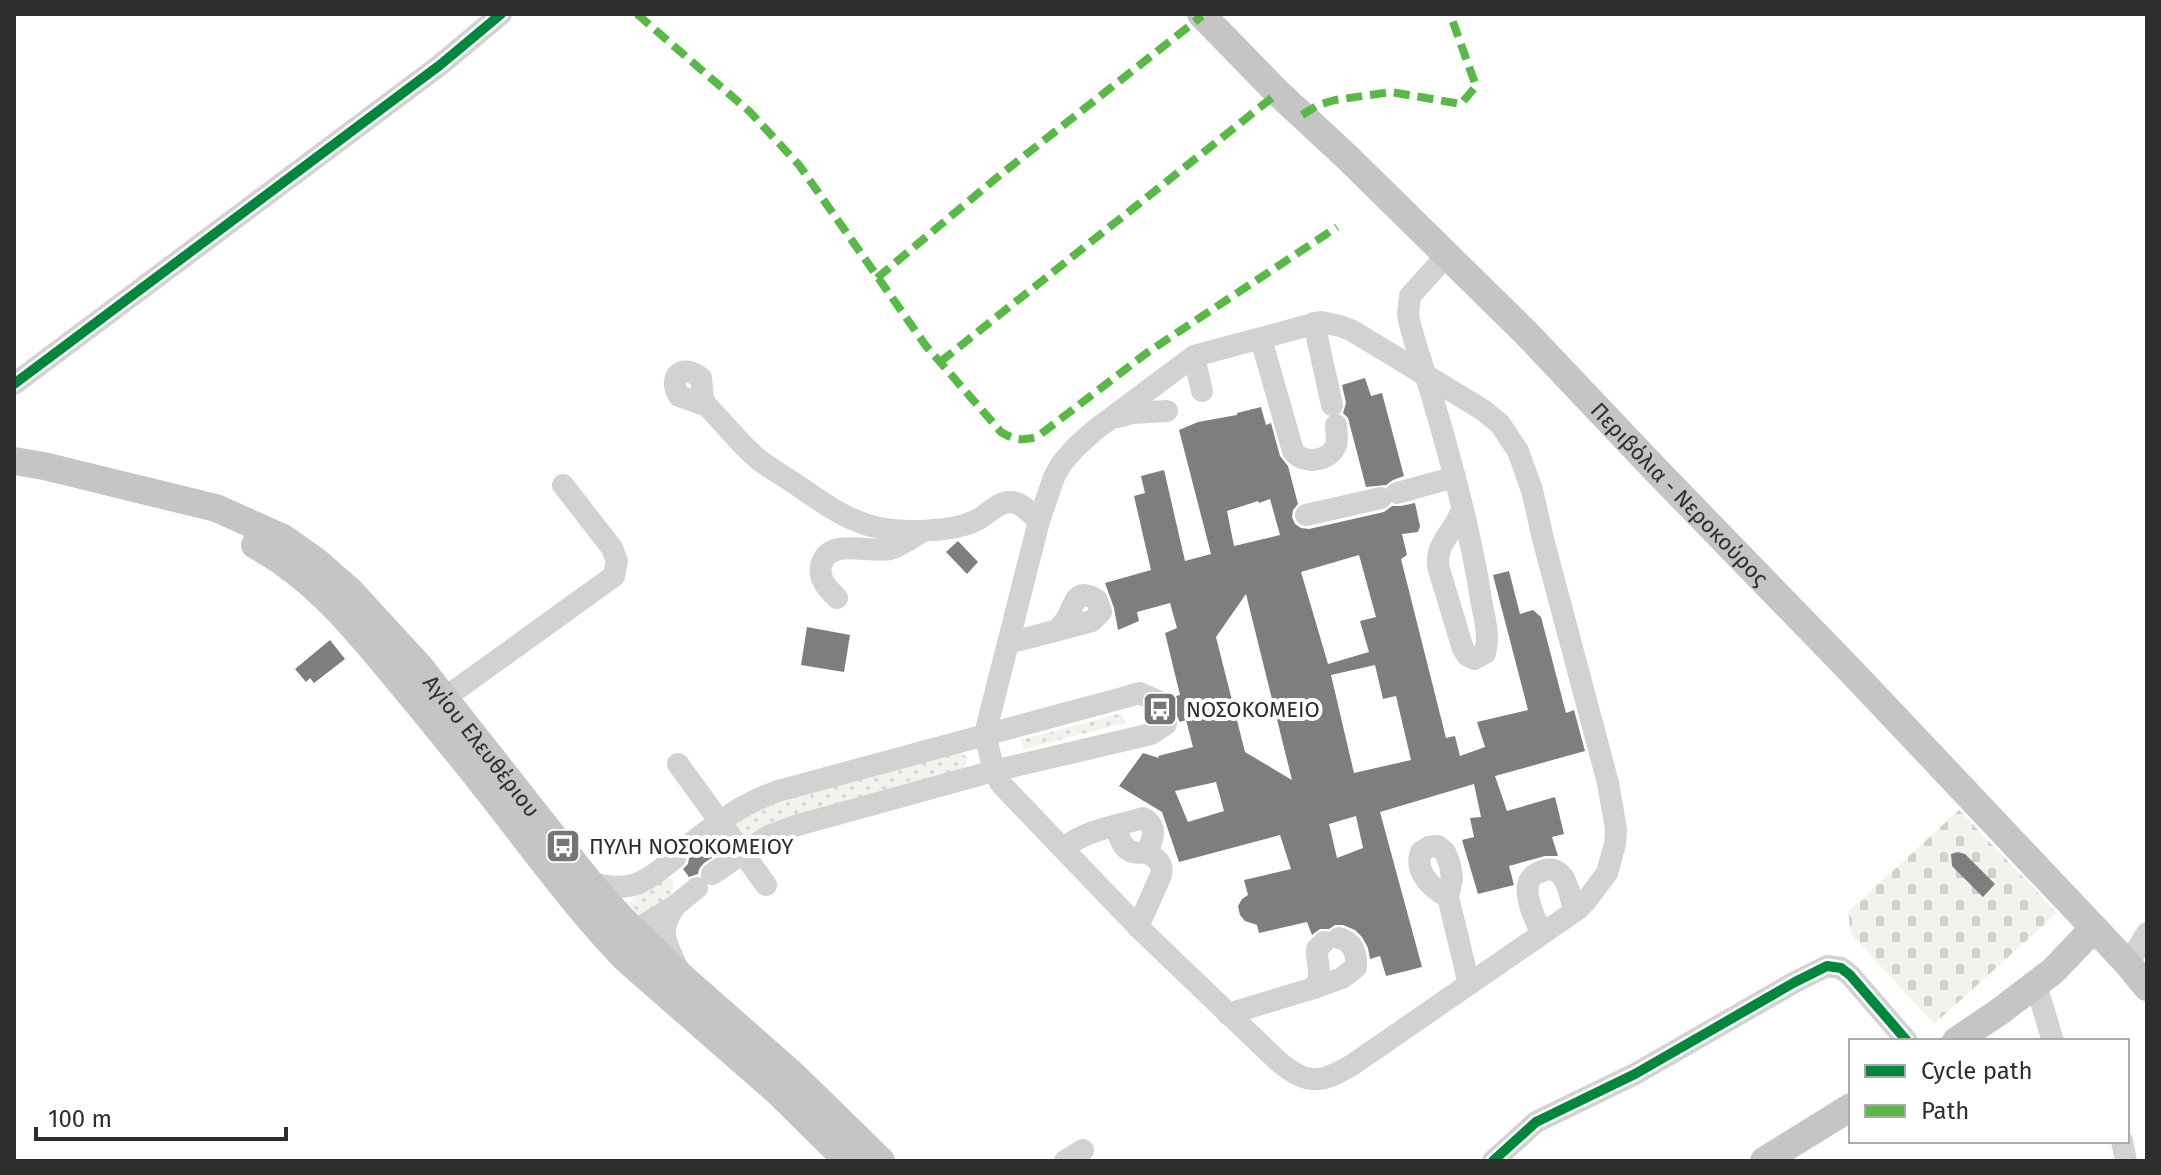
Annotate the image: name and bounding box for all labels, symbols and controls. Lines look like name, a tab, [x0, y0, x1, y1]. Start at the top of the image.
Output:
street label: Περιβόλια - Νεροκούρος	[1585, 397, 1774, 592]
street label: Αγίου Ελευθέριου	[417, 670, 546, 823]
bus stop icon: ΝΟΣΟΚΟΜΕΙΟ	[1141, 690, 1179, 728]
place label: ΝΟΣΟΚΟΜΕΙΟ	[1186, 696, 1320, 723]
bus stop icon: ΠΥΛΗ ΝΟΣΟΚΟΜΕΙΟΥ	[544, 827, 582, 865]
place label: ΠΥΛΗ ΝΟΣΟΚΟΜΕΙΟΥ	[589, 833, 793, 860]
legend	[1849, 1039, 2129, 1143]
text: Cycle path	[1921, 1057, 2033, 1085]
scale bar	[36, 1091, 286, 1141]
text: Path	[1921, 1097, 1969, 1125]
text: 100 m	[48, 1105, 112, 1133]

